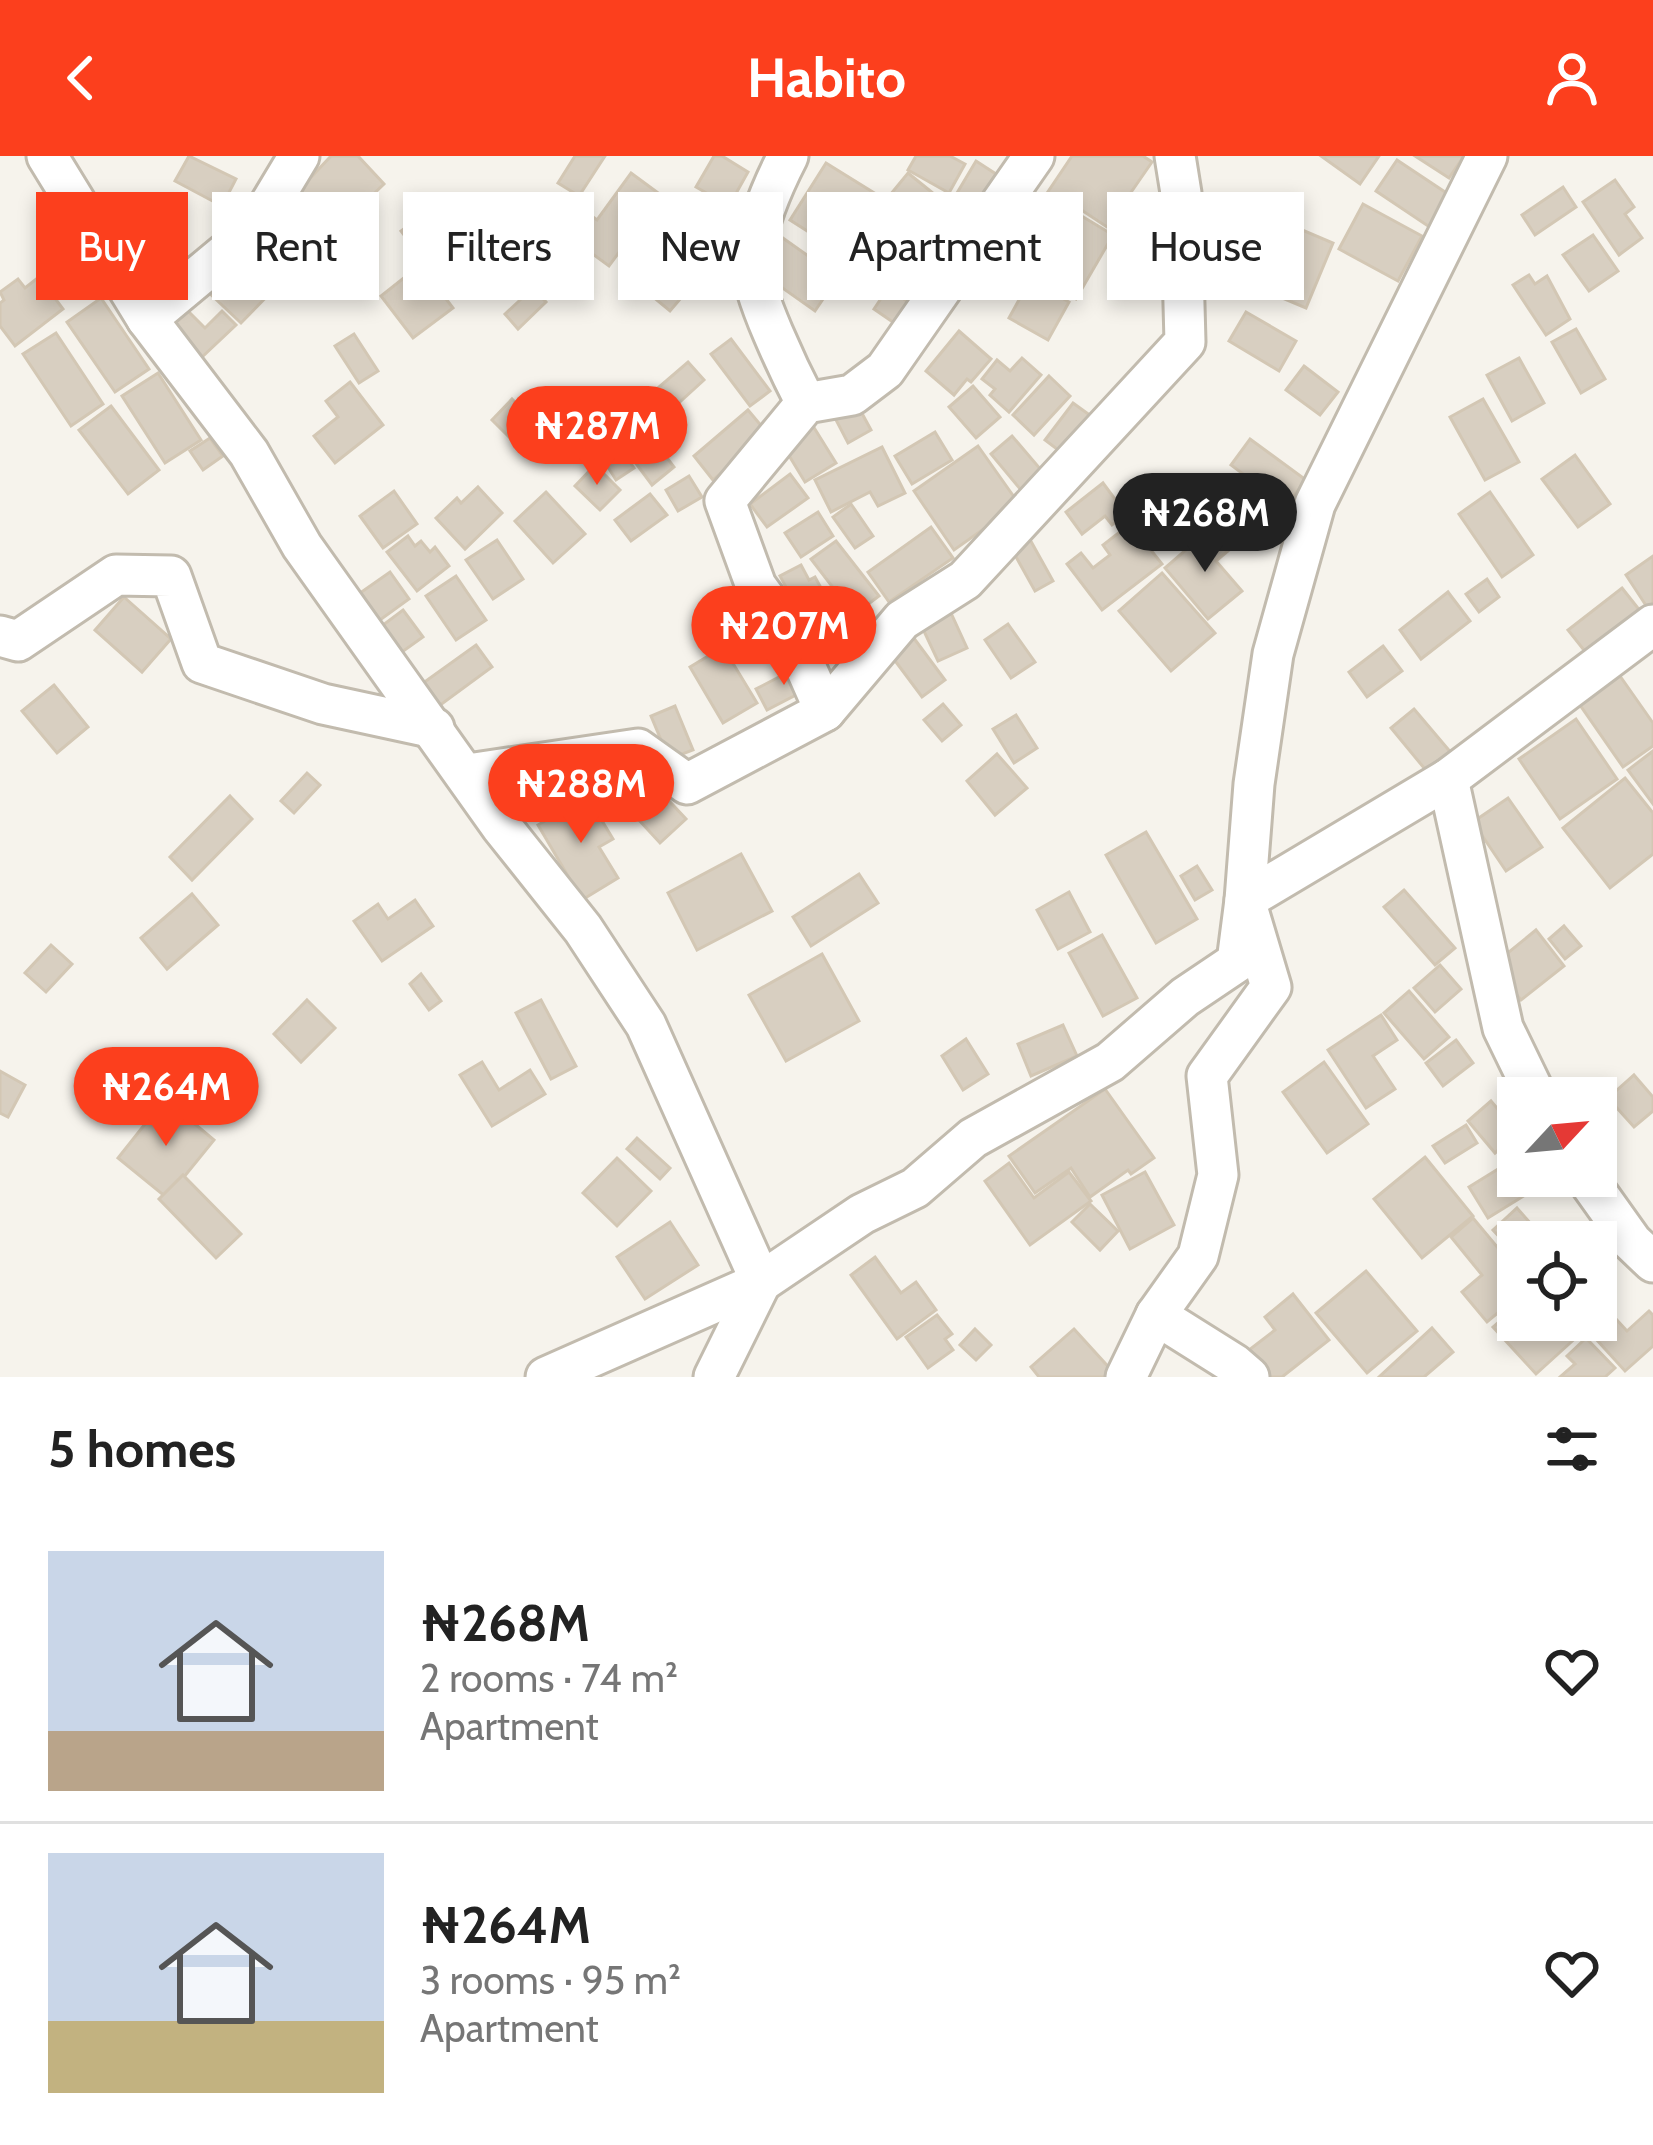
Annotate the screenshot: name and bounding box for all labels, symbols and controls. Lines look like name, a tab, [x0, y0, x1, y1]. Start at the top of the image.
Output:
icon: back	[48, 45, 114, 111]
text: Habito	[747, 45, 906, 111]
icon: person	[1539, 45, 1605, 111]
chip: Buy	[36, 192, 188, 300]
chip: Rent	[212, 192, 379, 300]
chip: Filters	[403, 192, 594, 300]
chip: New	[618, 192, 783, 300]
chip: Apartment	[807, 192, 1083, 300]
chip: House	[1107, 192, 1304, 300]
pin: ₦287M	[513, 386, 681, 488]
text: ₦287M	[533, 401, 661, 449]
pin: ₦268M	[1121, 473, 1289, 575]
text: ₦268M	[1140, 488, 1270, 536]
pin: ₦207M	[700, 586, 868, 688]
text: ₦207M	[718, 601, 850, 649]
pin: ₦288M	[497, 744, 665, 846]
text: ₦288M	[515, 759, 647, 807]
pin: ₦264M	[82, 1047, 250, 1149]
text: ₦264M	[101, 1062, 231, 1110]
north arrow	[1497, 1077, 1617, 1197]
map controls	[1497, 1077, 1617, 1341]
button: locate	[1497, 1221, 1617, 1341]
icon: filters	[1539, 1416, 1605, 1482]
text: 5 homes	[48, 1418, 236, 1480]
text: ₦268M	[420, 1592, 590, 1654]
icon: home	[144, 1599, 288, 1743]
icon: heart	[1539, 1638, 1605, 1704]
text: 2 rooms · 74 m²	[420, 1654, 678, 1702]
text: Apartment	[420, 1702, 599, 1750]
text: ₦264M	[420, 1894, 591, 1956]
icon: home	[144, 1901, 288, 2045]
icon: heart	[1539, 1940, 1605, 2006]
text: 3 rooms · 95 m²	[420, 1956, 681, 2004]
text: Apartment	[420, 2004, 599, 2052]

